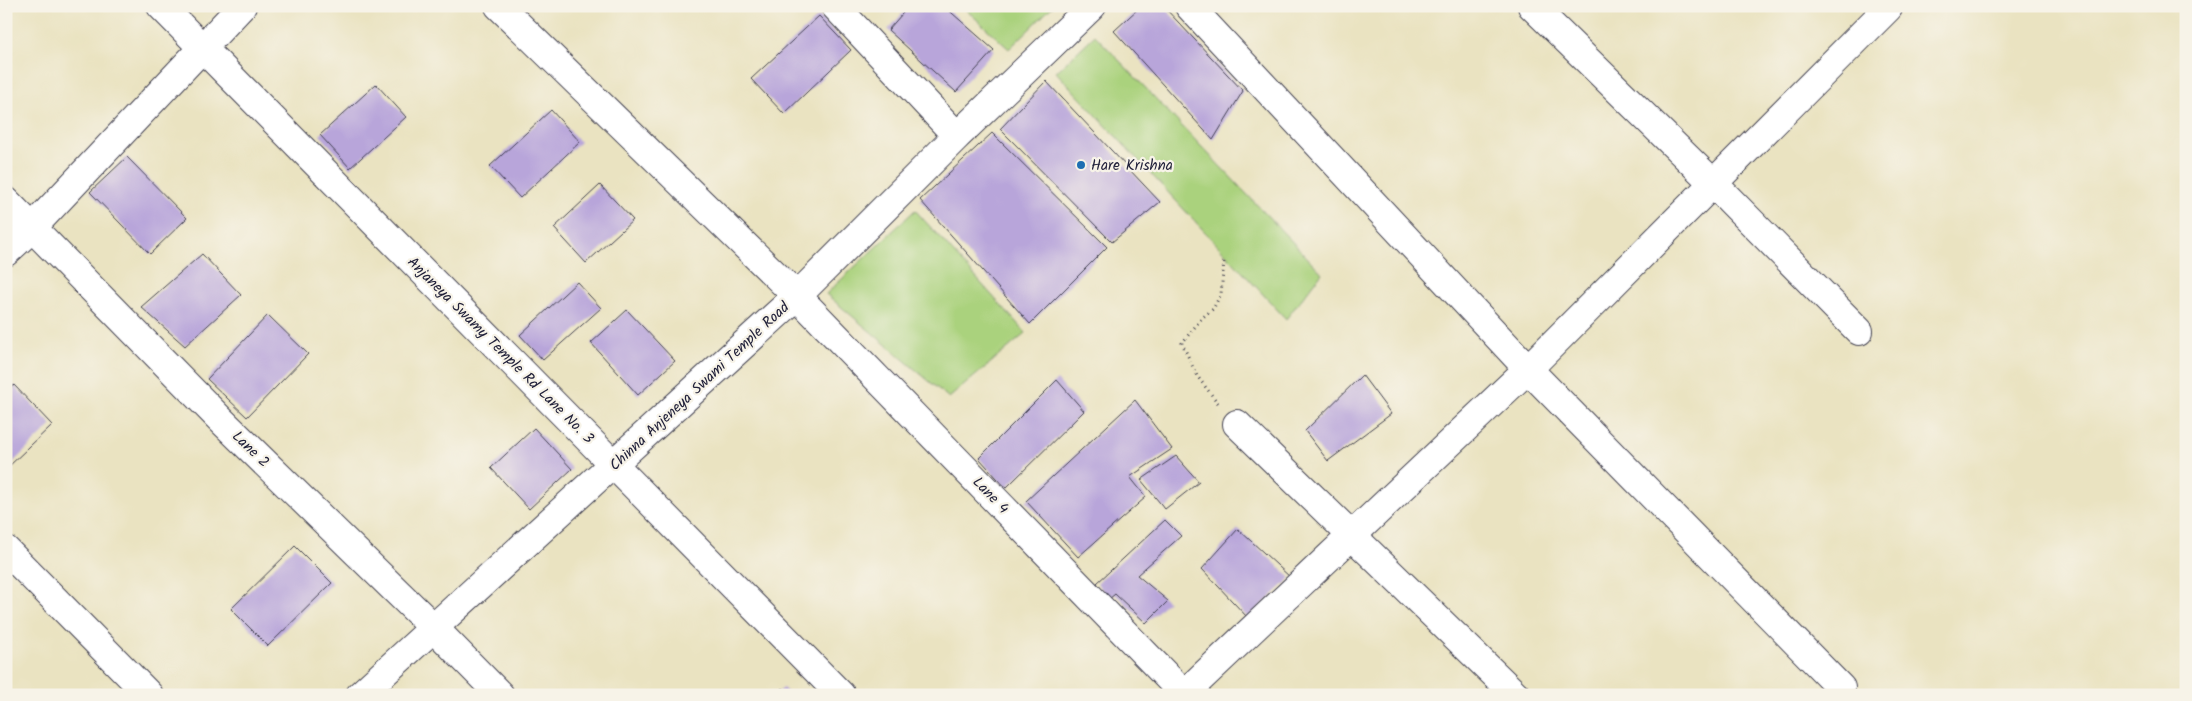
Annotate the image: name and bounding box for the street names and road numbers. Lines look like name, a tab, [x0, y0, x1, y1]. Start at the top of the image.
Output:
street label: Anjaneya Swamy Temple Rd Lane No. 3	[401, 252, 600, 450]
street label: Chinna Anjeneya Swami Temple Road	[604, 296, 796, 477]
street label: Lane 2	[226, 426, 275, 474]
street label: Lane 4	[966, 471, 1014, 520]

